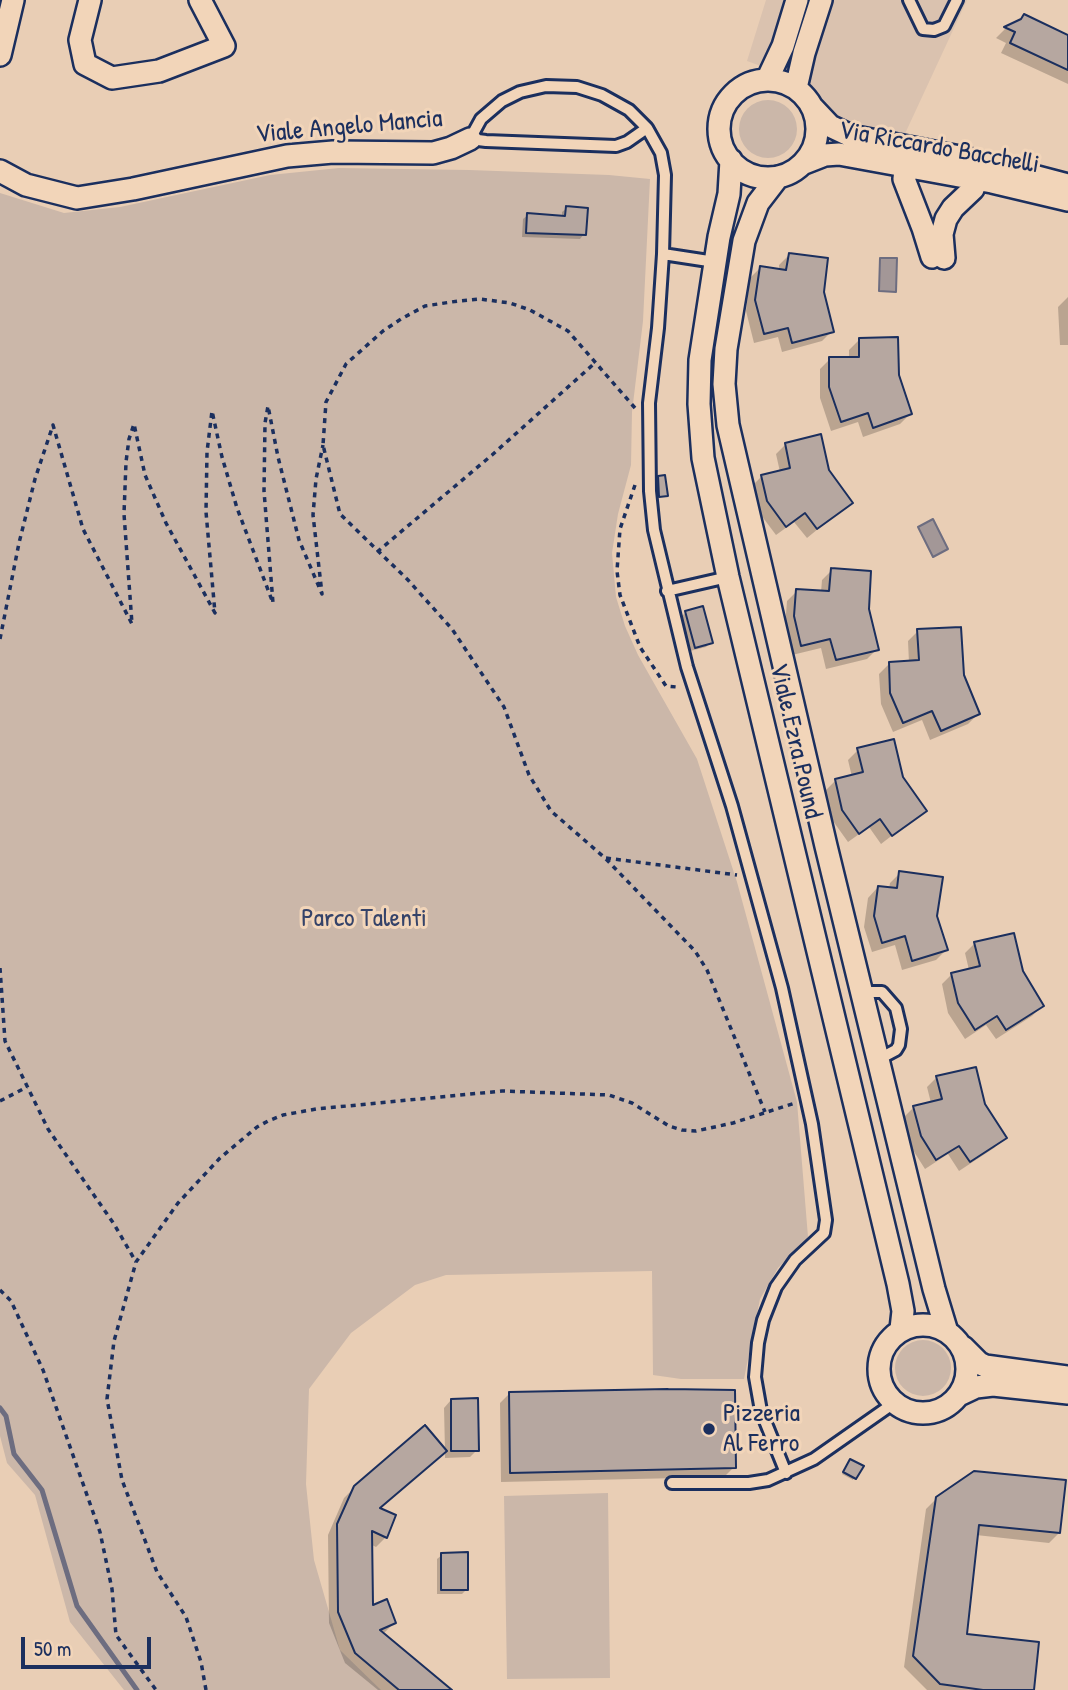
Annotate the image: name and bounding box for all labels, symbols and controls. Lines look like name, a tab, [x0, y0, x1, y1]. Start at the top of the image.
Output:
street label: Viale Angelo Mancia	[254, 103, 444, 151]
street label: Via Riccardo Bacchelli	[836, 115, 1042, 181]
street label: Viale Ezra Pound	[762, 661, 828, 821]
park label: Parco Talenti	[301, 903, 427, 935]
place label: Pizzeria Al Ferro	[723, 1398, 800, 1460]
marker: Pizzeria Al Ferro	[701, 1421, 717, 1437]
scale bar	[24, 1624, 154, 1668]
text: 50 m	[34, 1634, 71, 1663]

